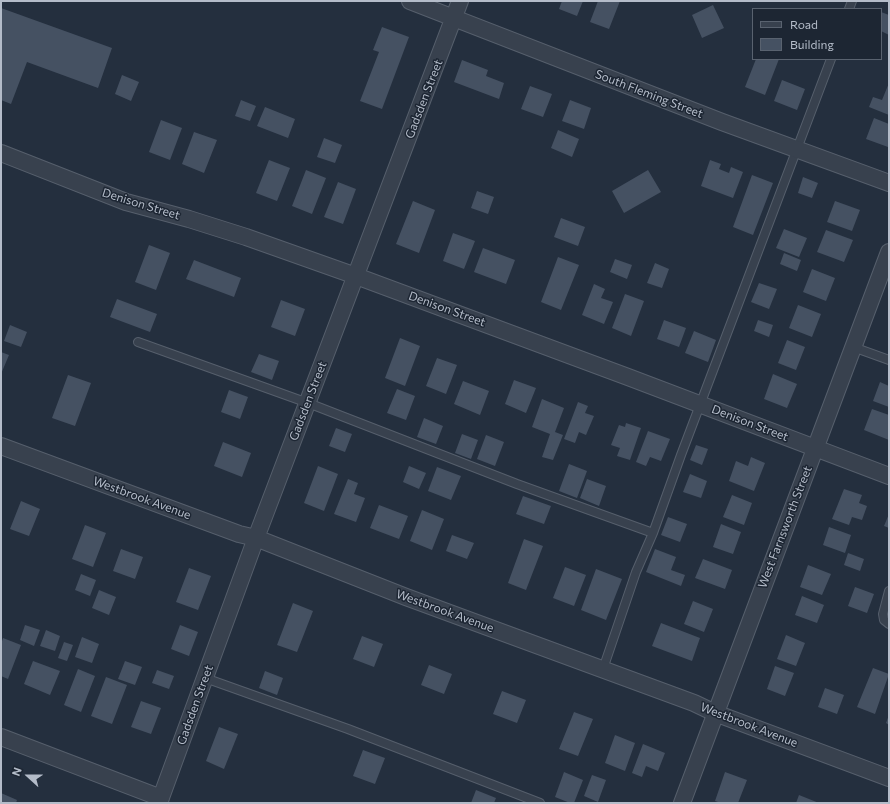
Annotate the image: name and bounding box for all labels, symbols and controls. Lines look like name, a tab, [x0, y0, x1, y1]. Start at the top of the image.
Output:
legend	[752, 8, 882, 60]
text: Road	[790, 17, 818, 31]
text: Building	[790, 37, 834, 51]
street label: Gadsden Street	[402, 57, 446, 141]
street label: South Fleming Street	[593, 67, 705, 121]
street label: Denison Street	[100, 185, 182, 223]
street label: Denison Street	[407, 288, 487, 330]
street label: Gadsden Street	[286, 359, 330, 443]
street label: Denison Street	[710, 402, 790, 444]
street label: West Farnsworth Street	[755, 464, 815, 590]
street label: Westbrook Avenue	[91, 474, 193, 522]
street label: Westbrook Avenue	[394, 587, 496, 635]
street label: Gadsden Street	[174, 663, 216, 747]
street label: Westbrook Avenue	[698, 700, 800, 750]
north arrow	[8, 756, 48, 796]
text: N	[9, 765, 24, 778]

